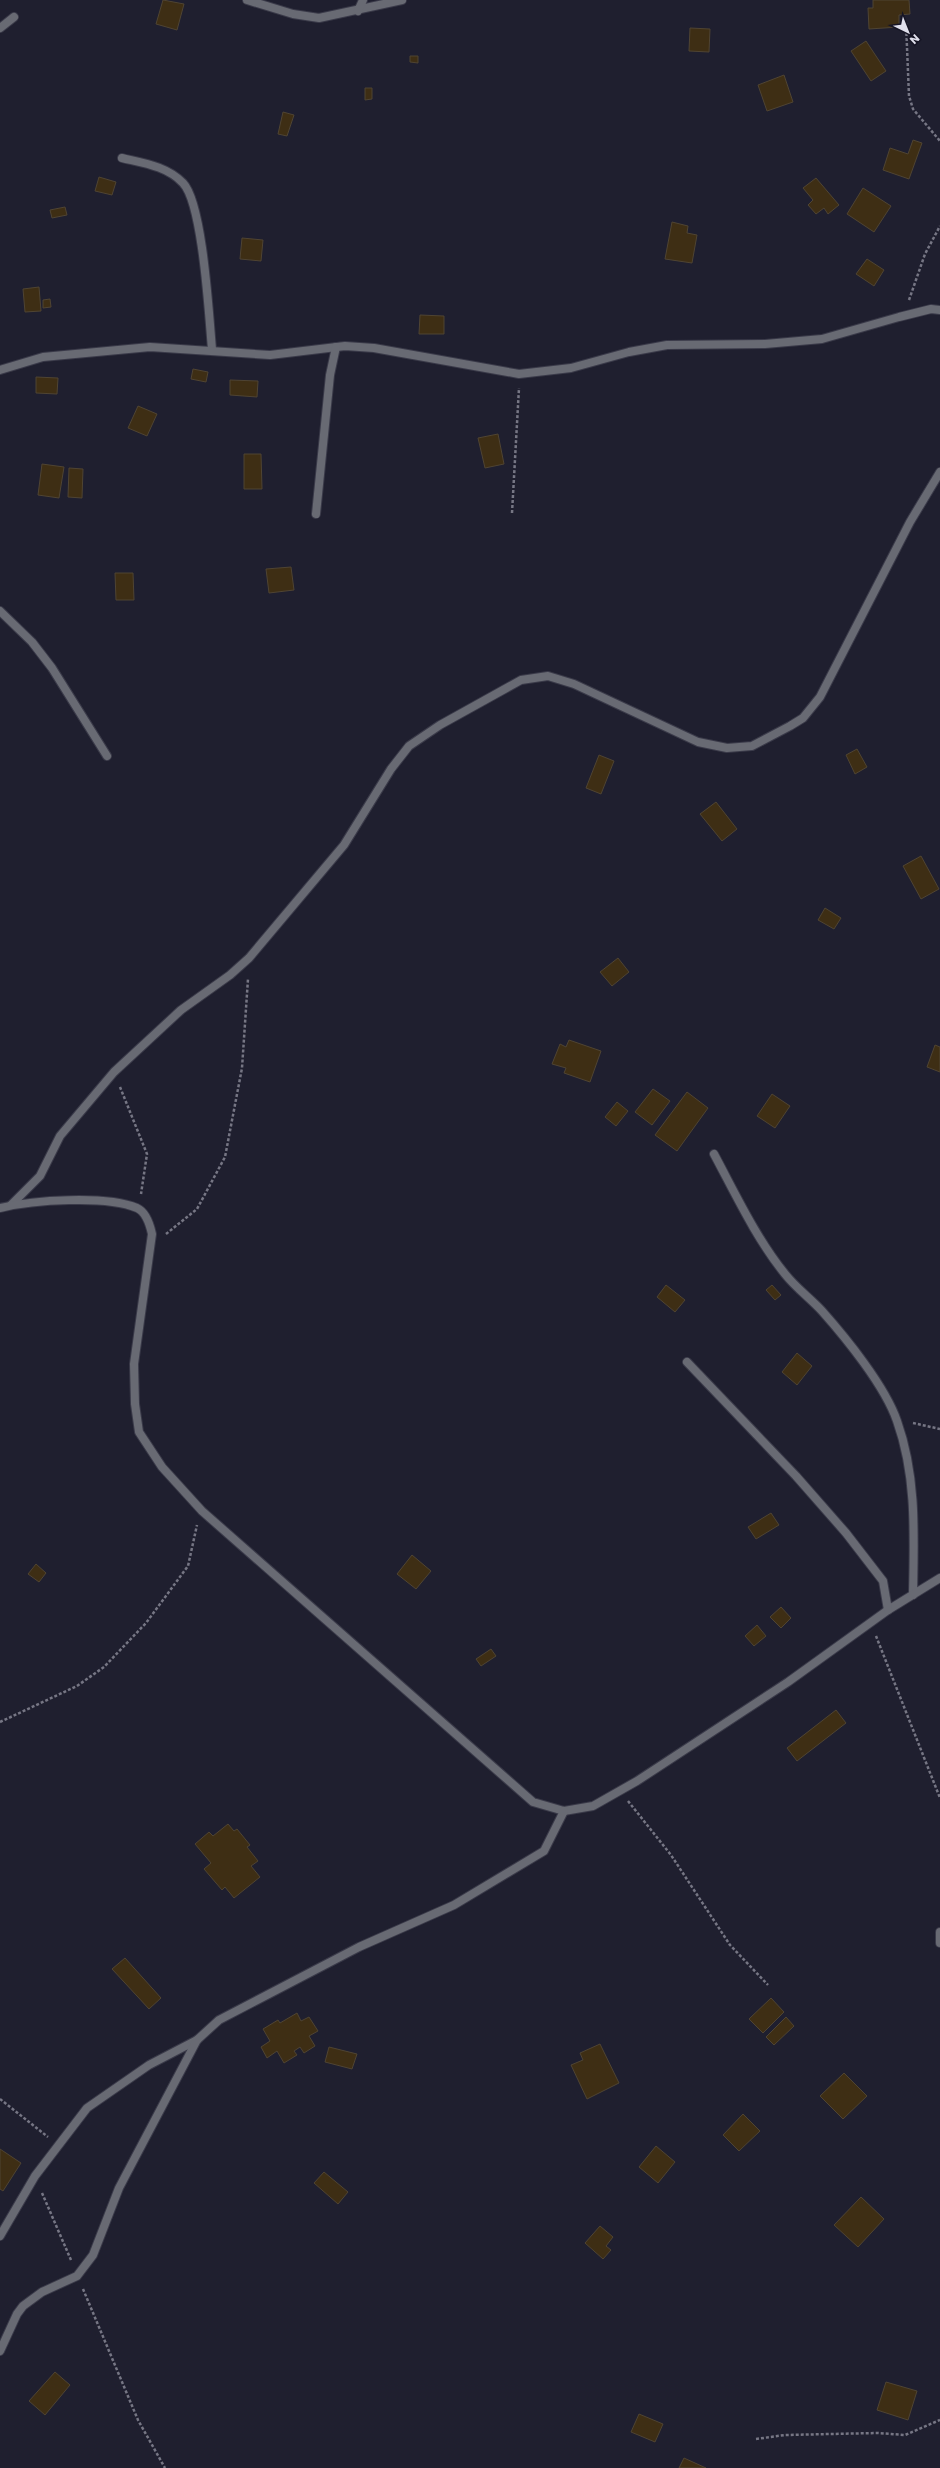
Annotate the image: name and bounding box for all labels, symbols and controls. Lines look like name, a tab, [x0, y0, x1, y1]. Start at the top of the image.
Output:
north arrow	[888, 12, 928, 52]
text: N	[906, 31, 923, 48]

